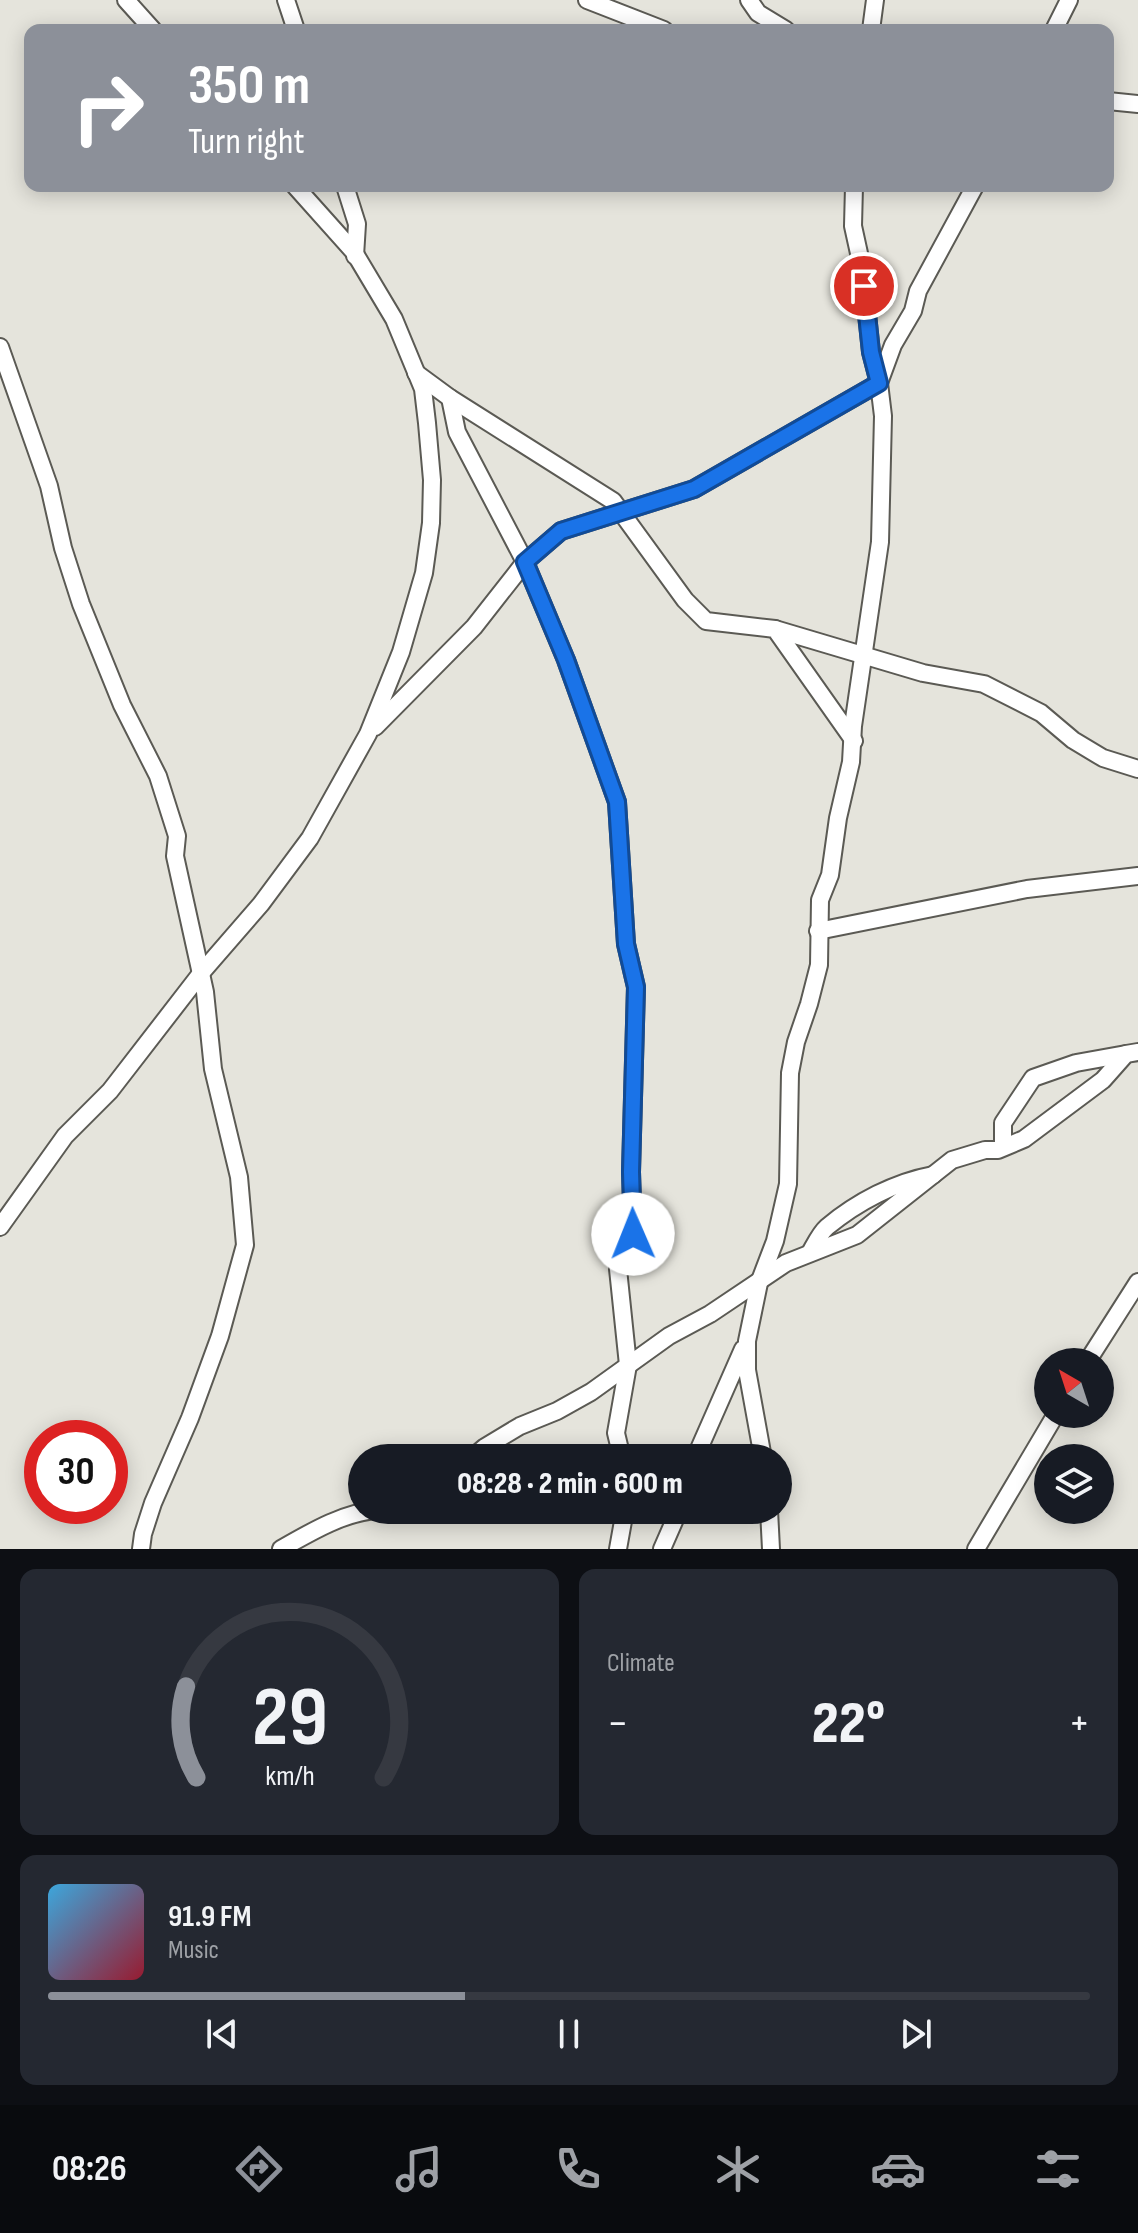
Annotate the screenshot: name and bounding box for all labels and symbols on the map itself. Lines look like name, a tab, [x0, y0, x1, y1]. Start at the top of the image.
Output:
pin	[830, 252, 898, 320]
position arrow	[591, 1192, 675, 1276]
north arrow	[1034, 1348, 1114, 1428]
speed limit sign: 30	[24, 1420, 128, 1524]

